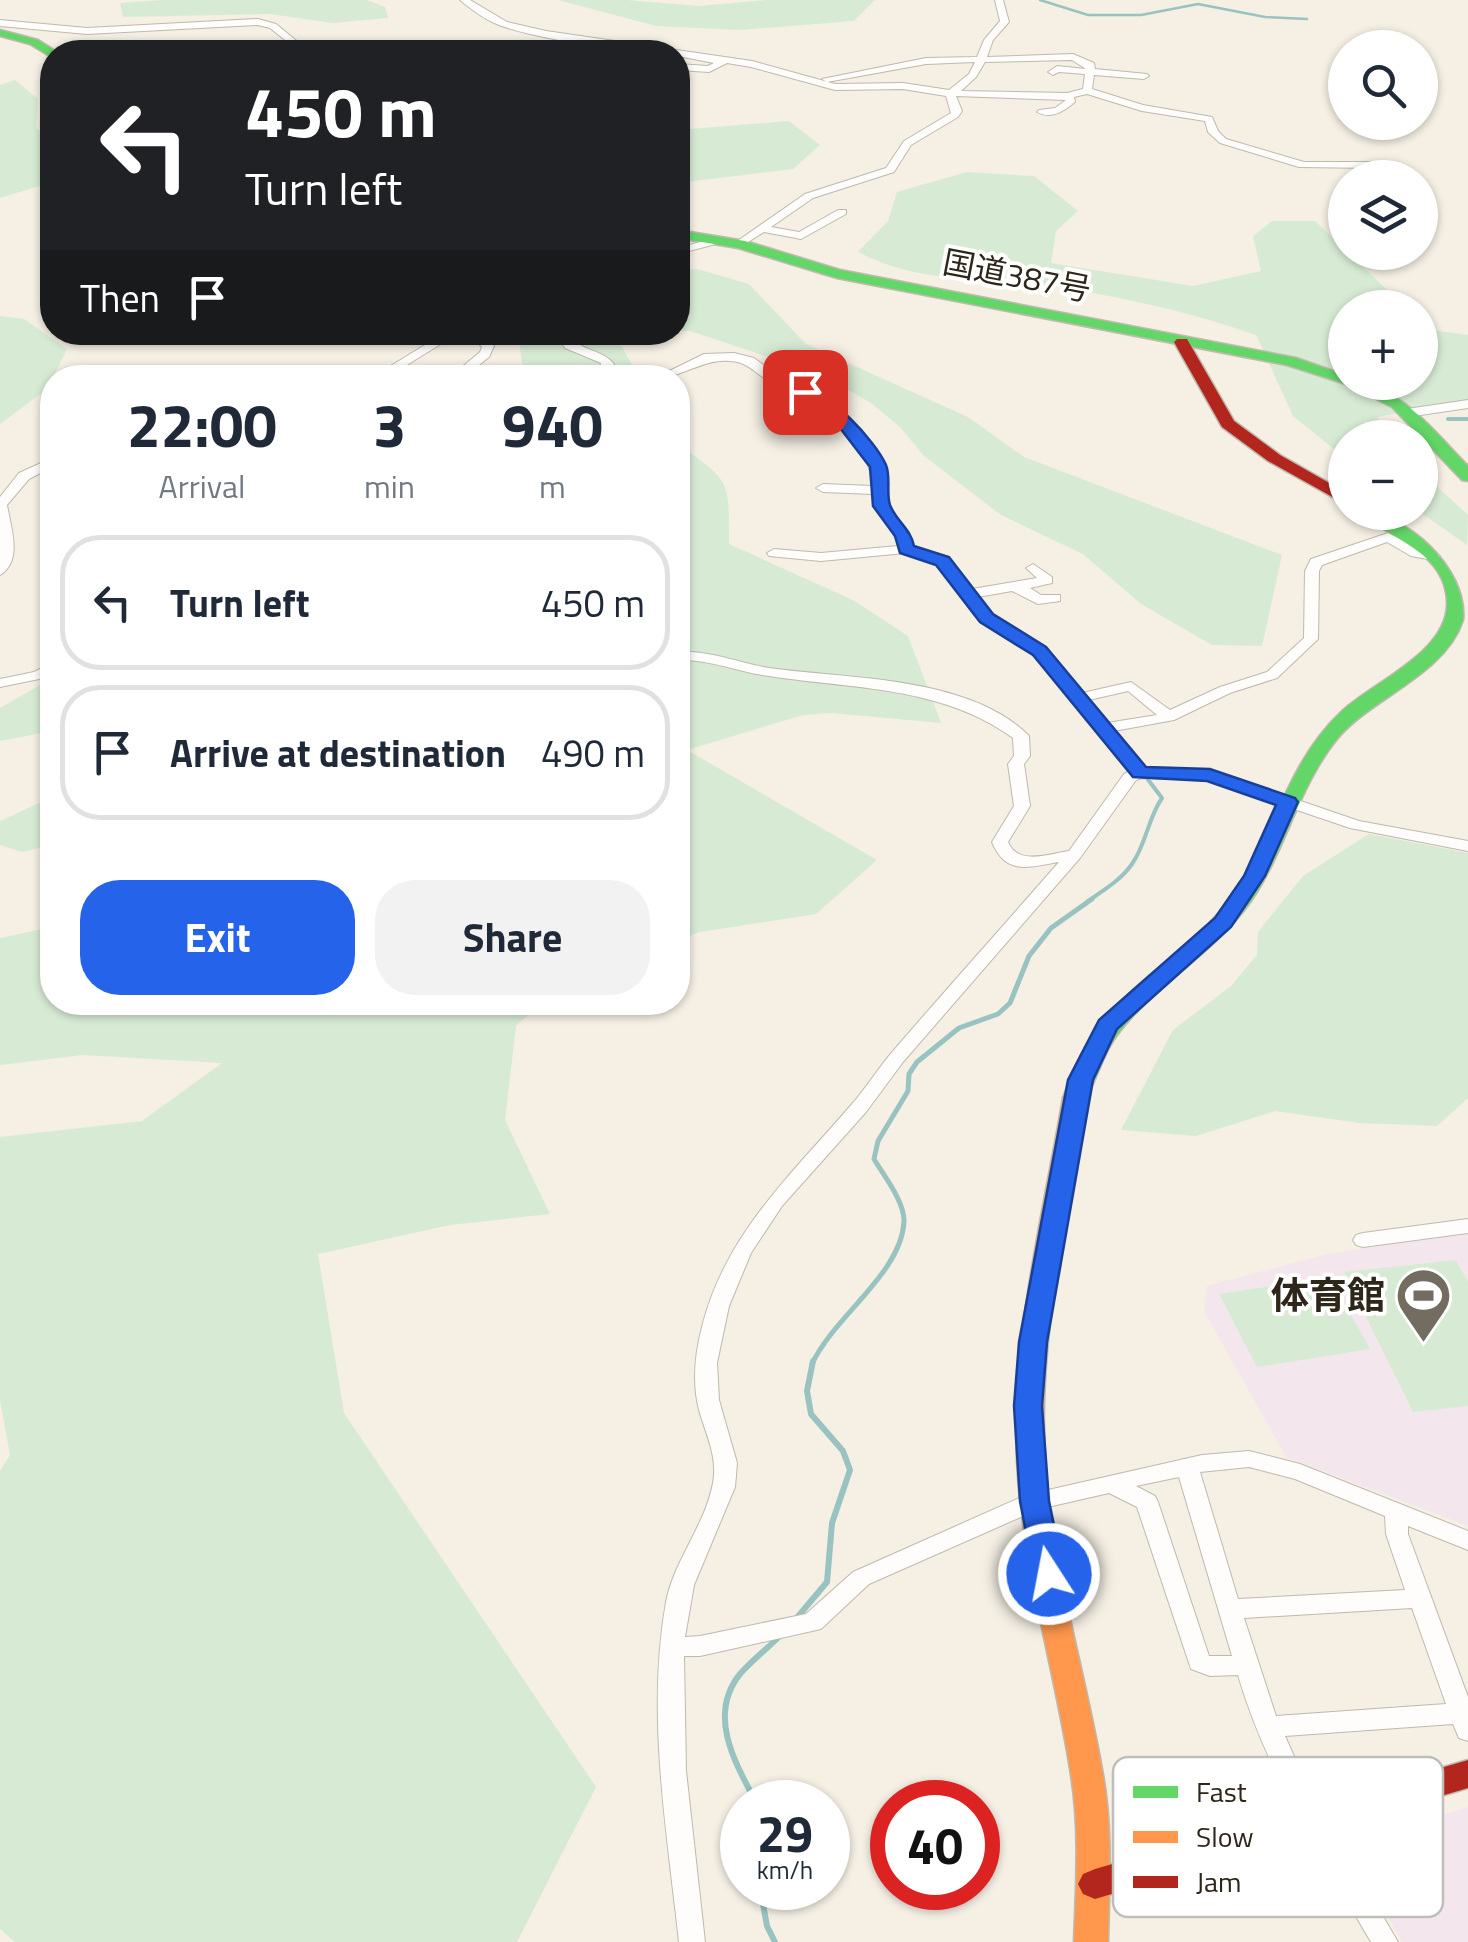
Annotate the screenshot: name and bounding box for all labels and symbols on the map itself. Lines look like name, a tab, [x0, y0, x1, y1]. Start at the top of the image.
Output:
street label: 国道387号	[939, 237, 1095, 313]
pin	[763, 350, 848, 435]
sports icon: 体育館	[1394, 1265, 1454, 1344]
place label: 体育館	[1271, 1266, 1385, 1324]
position arrow	[997, 1522, 1101, 1626]
legend	[1113, 1757, 1443, 1917]
text: Fast	[1196, 1770, 1247, 1813]
speed limit sign: 40	[870, 1780, 1000, 1910]
text: Slow	[1196, 1815, 1254, 1858]
text: Jam	[1196, 1860, 1242, 1903]

